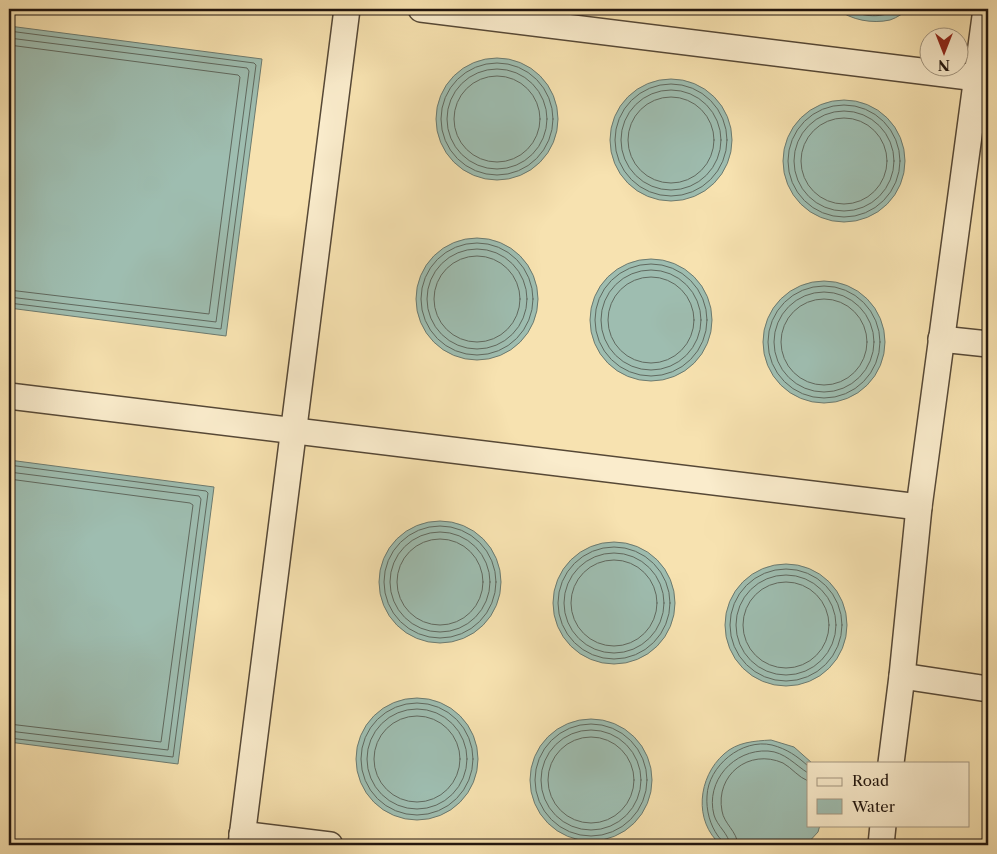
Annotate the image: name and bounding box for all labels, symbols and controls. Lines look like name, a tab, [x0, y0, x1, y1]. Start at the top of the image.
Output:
north arrow	[920, 28, 970, 78]
text: N	[938, 56, 950, 74]
legend	[807, 762, 970, 826]
text: Road	[852, 771, 889, 790]
text: Water	[851, 797, 896, 816]

